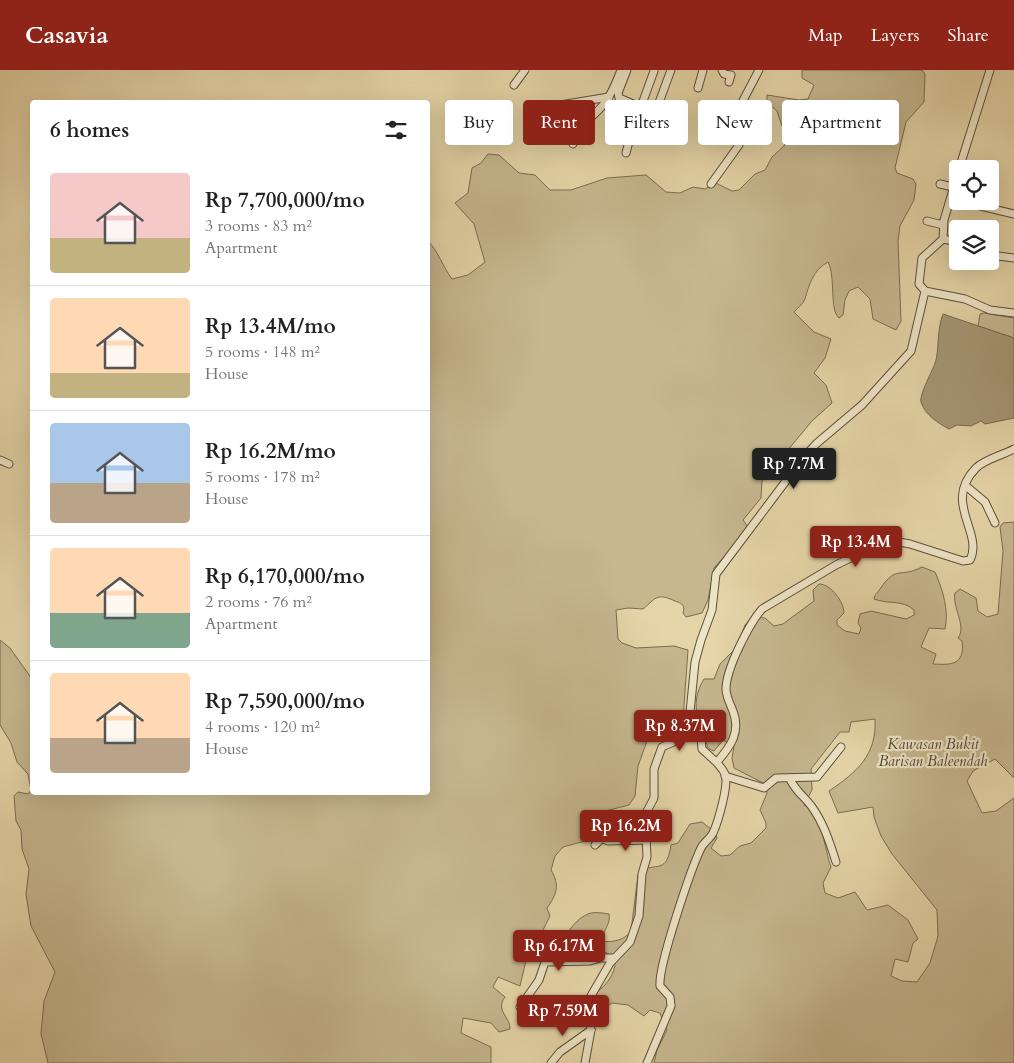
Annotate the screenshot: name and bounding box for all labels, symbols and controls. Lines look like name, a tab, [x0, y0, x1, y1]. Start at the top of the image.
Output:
text: Casavia	[25, 19, 108, 52]
text: Map	[808, 23, 843, 48]
text: Layers	[871, 23, 920, 48]
text: Share	[948, 23, 989, 48]
chip: Buy	[445, 100, 513, 145]
chip: Rent	[523, 100, 595, 145]
chip: Filters	[605, 100, 688, 145]
chip: New	[698, 100, 772, 145]
chip: Apartment	[782, 100, 899, 145]
text: 6 homes	[50, 116, 129, 145]
icon: filters	[382, 116, 410, 144]
map controls	[949, 160, 999, 270]
button: locate	[949, 160, 999, 210]
text: Rp 7,700,000/mo	[205, 186, 365, 215]
icon: home	[90, 193, 150, 253]
text: 3 rooms · 83 m²	[205, 215, 312, 237]
button: layers	[949, 220, 999, 270]
text: Apartment	[205, 237, 278, 259]
text: Rp 13.4M/mo	[205, 312, 336, 341]
icon: home	[90, 318, 150, 378]
text: 5 rooms · 148 m²	[205, 341, 320, 363]
text: House	[205, 363, 248, 385]
text: Rp 16.2M/mo	[205, 437, 336, 466]
icon: home	[90, 443, 150, 503]
pin: Rp 7.7M	[748, 448, 840, 490]
text: Rp 7.7M	[763, 453, 825, 475]
text: 5 rooms · 178 m²	[205, 466, 320, 488]
text: House	[205, 488, 248, 510]
pin: Rp 13.4M	[804, 526, 908, 568]
text: Rp 13.4M	[821, 531, 891, 553]
text: Rp 6,170,000/mo	[205, 562, 365, 591]
icon: home	[90, 568, 150, 628]
text: 2 rooms · 76 m²	[205, 591, 312, 613]
text: Apartment	[205, 613, 278, 635]
text: Rp 7,590,000/mo	[205, 687, 365, 716]
icon: home	[90, 693, 150, 753]
pin: Rp 8.37M	[628, 710, 732, 752]
text: Rp 8.37M	[645, 715, 715, 737]
text: 4 rooms · 120 m²	[205, 716, 320, 738]
park label: Kawasan Bukit Barisan Baleendah	[879, 734, 988, 771]
text: House	[205, 738, 248, 760]
pin: Rp 16.2M	[574, 810, 678, 852]
text: Rp 16.2M	[591, 815, 661, 837]
pin: Rp 6.17M	[507, 930, 611, 972]
text: Rp 6.17M	[524, 935, 594, 957]
pin: Rp 7.59M	[511, 994, 615, 1037]
text: Rp 7.59M	[528, 1000, 598, 1022]

